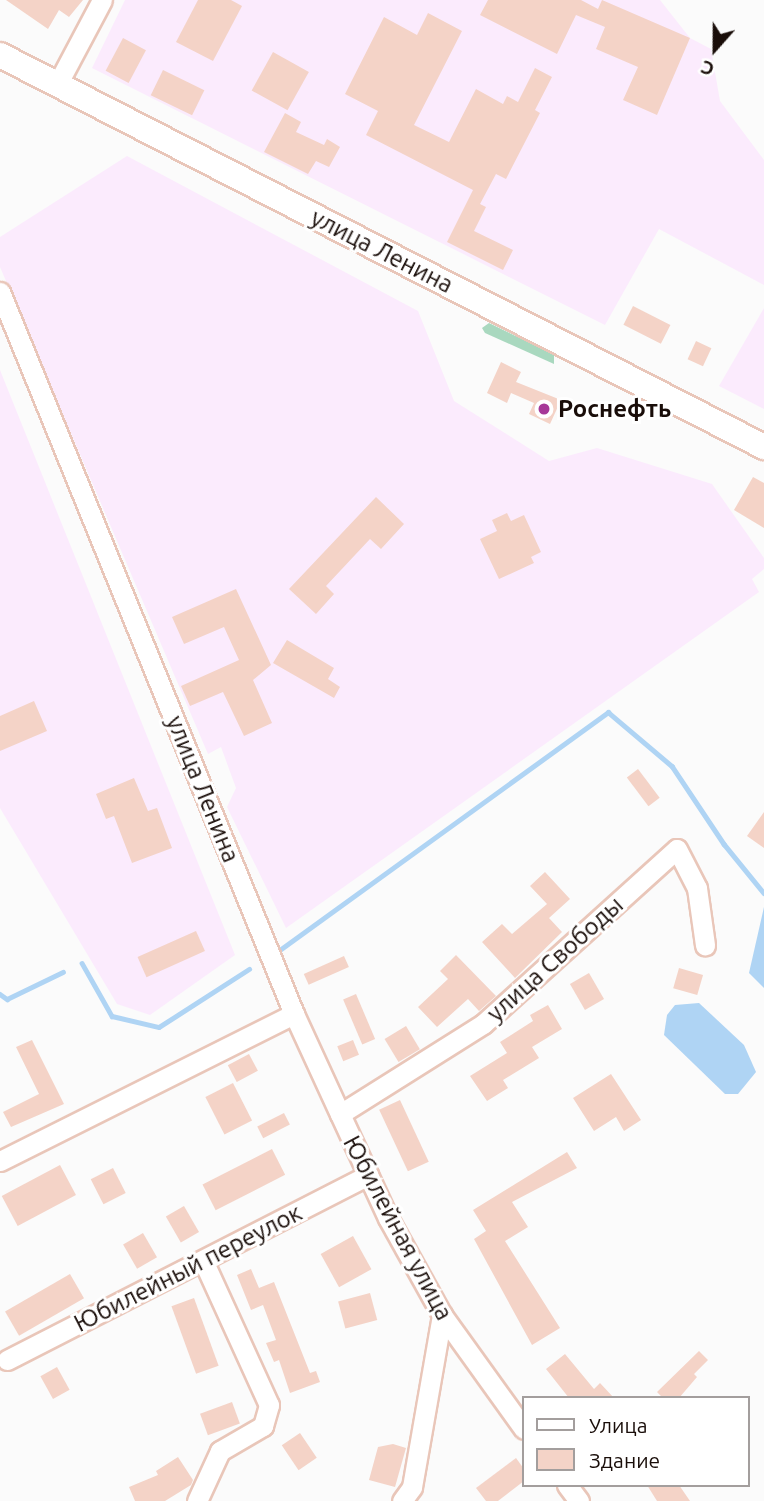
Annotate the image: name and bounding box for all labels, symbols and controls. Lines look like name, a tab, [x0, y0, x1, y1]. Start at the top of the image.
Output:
north arrow	[680, 14, 750, 84]
text: С	[698, 56, 717, 81]
street label: улица Ленина	[306, 203, 458, 299]
place label: Роснефть	[558, 395, 671, 423]
marker: Роснефть	[536, 401, 552, 417]
street label: улица Ленина	[161, 711, 245, 867]
street label: улица Свободы	[481, 890, 629, 1028]
street label: Юбилейная улица	[337, 1131, 459, 1325]
street label: Юбилейный переулок	[69, 1198, 307, 1338]
legend	[522, 1396, 750, 1487]
text: Улица	[589, 1413, 647, 1437]
text: Здание	[589, 1448, 660, 1472]

